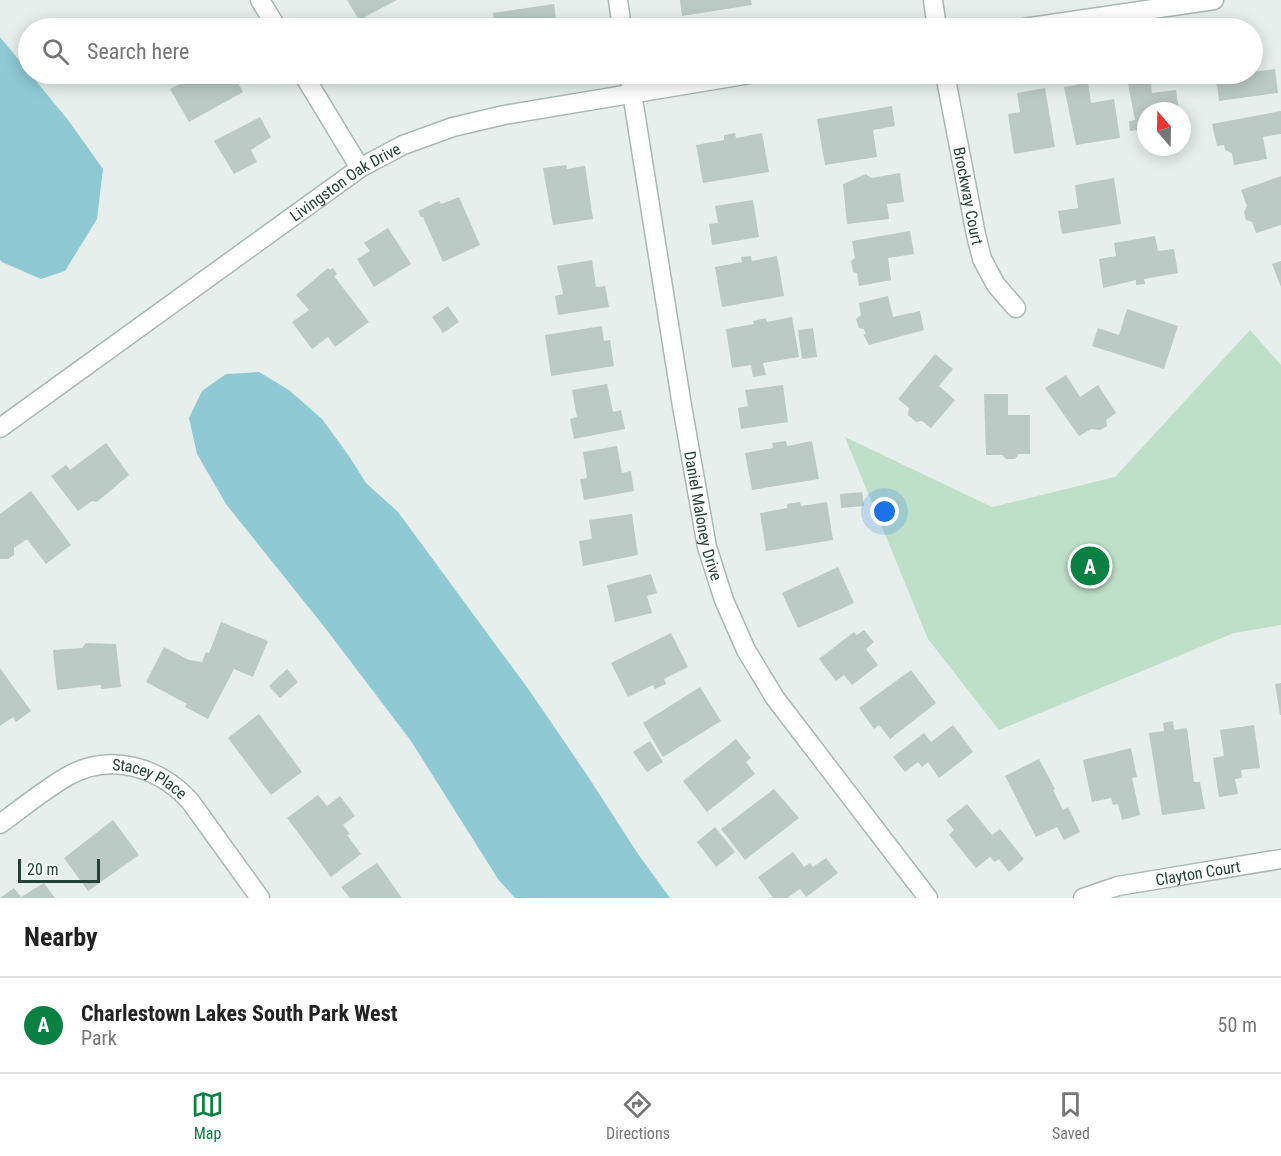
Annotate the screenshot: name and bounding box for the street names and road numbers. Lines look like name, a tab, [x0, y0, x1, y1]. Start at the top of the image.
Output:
street label: Livingston Oak Drive	[286, 139, 404, 225]
street label: Brockway Court	[950, 145, 988, 247]
street label: Daniel Maloney Drive	[681, 449, 727, 583]
street label: Stacey Place	[112, 755, 191, 803]
street label: Clayton Court	[1154, 856, 1242, 889]

